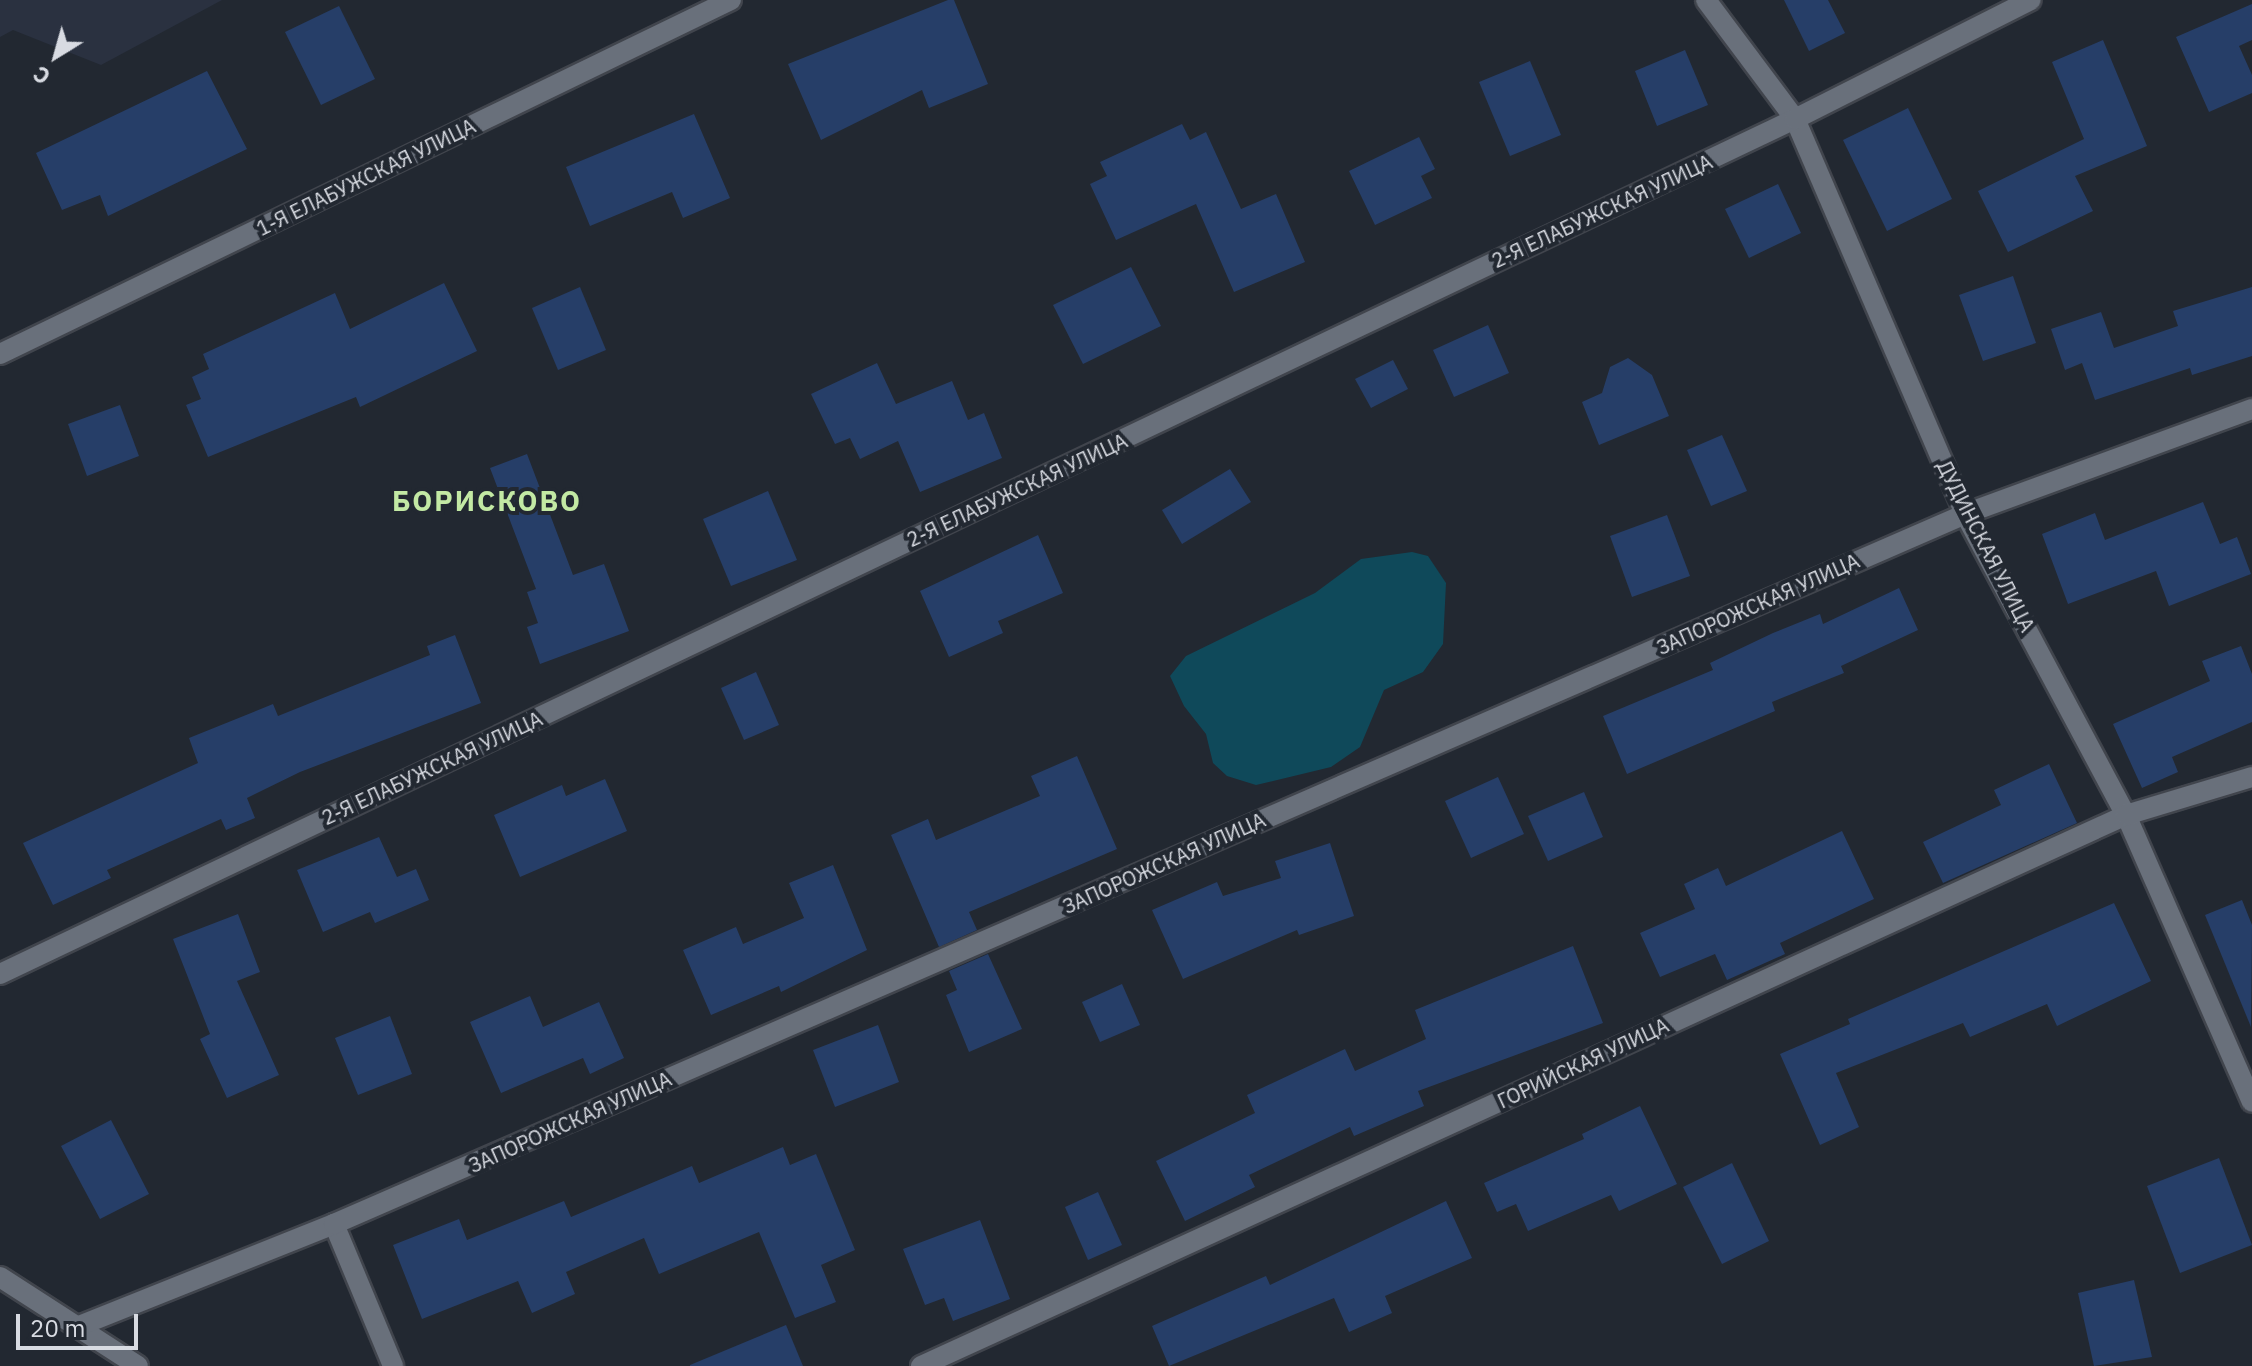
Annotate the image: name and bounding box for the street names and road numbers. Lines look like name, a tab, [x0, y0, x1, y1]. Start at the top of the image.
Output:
street label: 1-Я ЕЛАБУЖСКАЯ УЛИЦА	[253, 113, 479, 241]
street label: 2-Я ЕЛАБУЖСКАЯ УЛИЦА	[1488, 149, 1716, 273]
street label: 2-Я ЕЛАБУЖСКАЯ УЛИЦА	[903, 428, 1131, 552]
street label: ДУДИНСКАЯ УЛИЦА	[1932, 456, 2040, 636]
street label: ЗАПОРОЖСКАЯ УЛИЦА	[1653, 548, 1863, 660]
street label: 2-Я ЕЛАБУЖСКАЯ УЛИЦА	[318, 706, 546, 830]
street label: ЗАПОРОЖСКАЯ УЛИЦА	[1059, 807, 1269, 919]
street label: ГОРИЙСКАЯ УЛИЦА	[1494, 1013, 1672, 1113]
street label: ЗАПОРОЖСКАЯ УЛИЦА	[465, 1066, 675, 1178]

